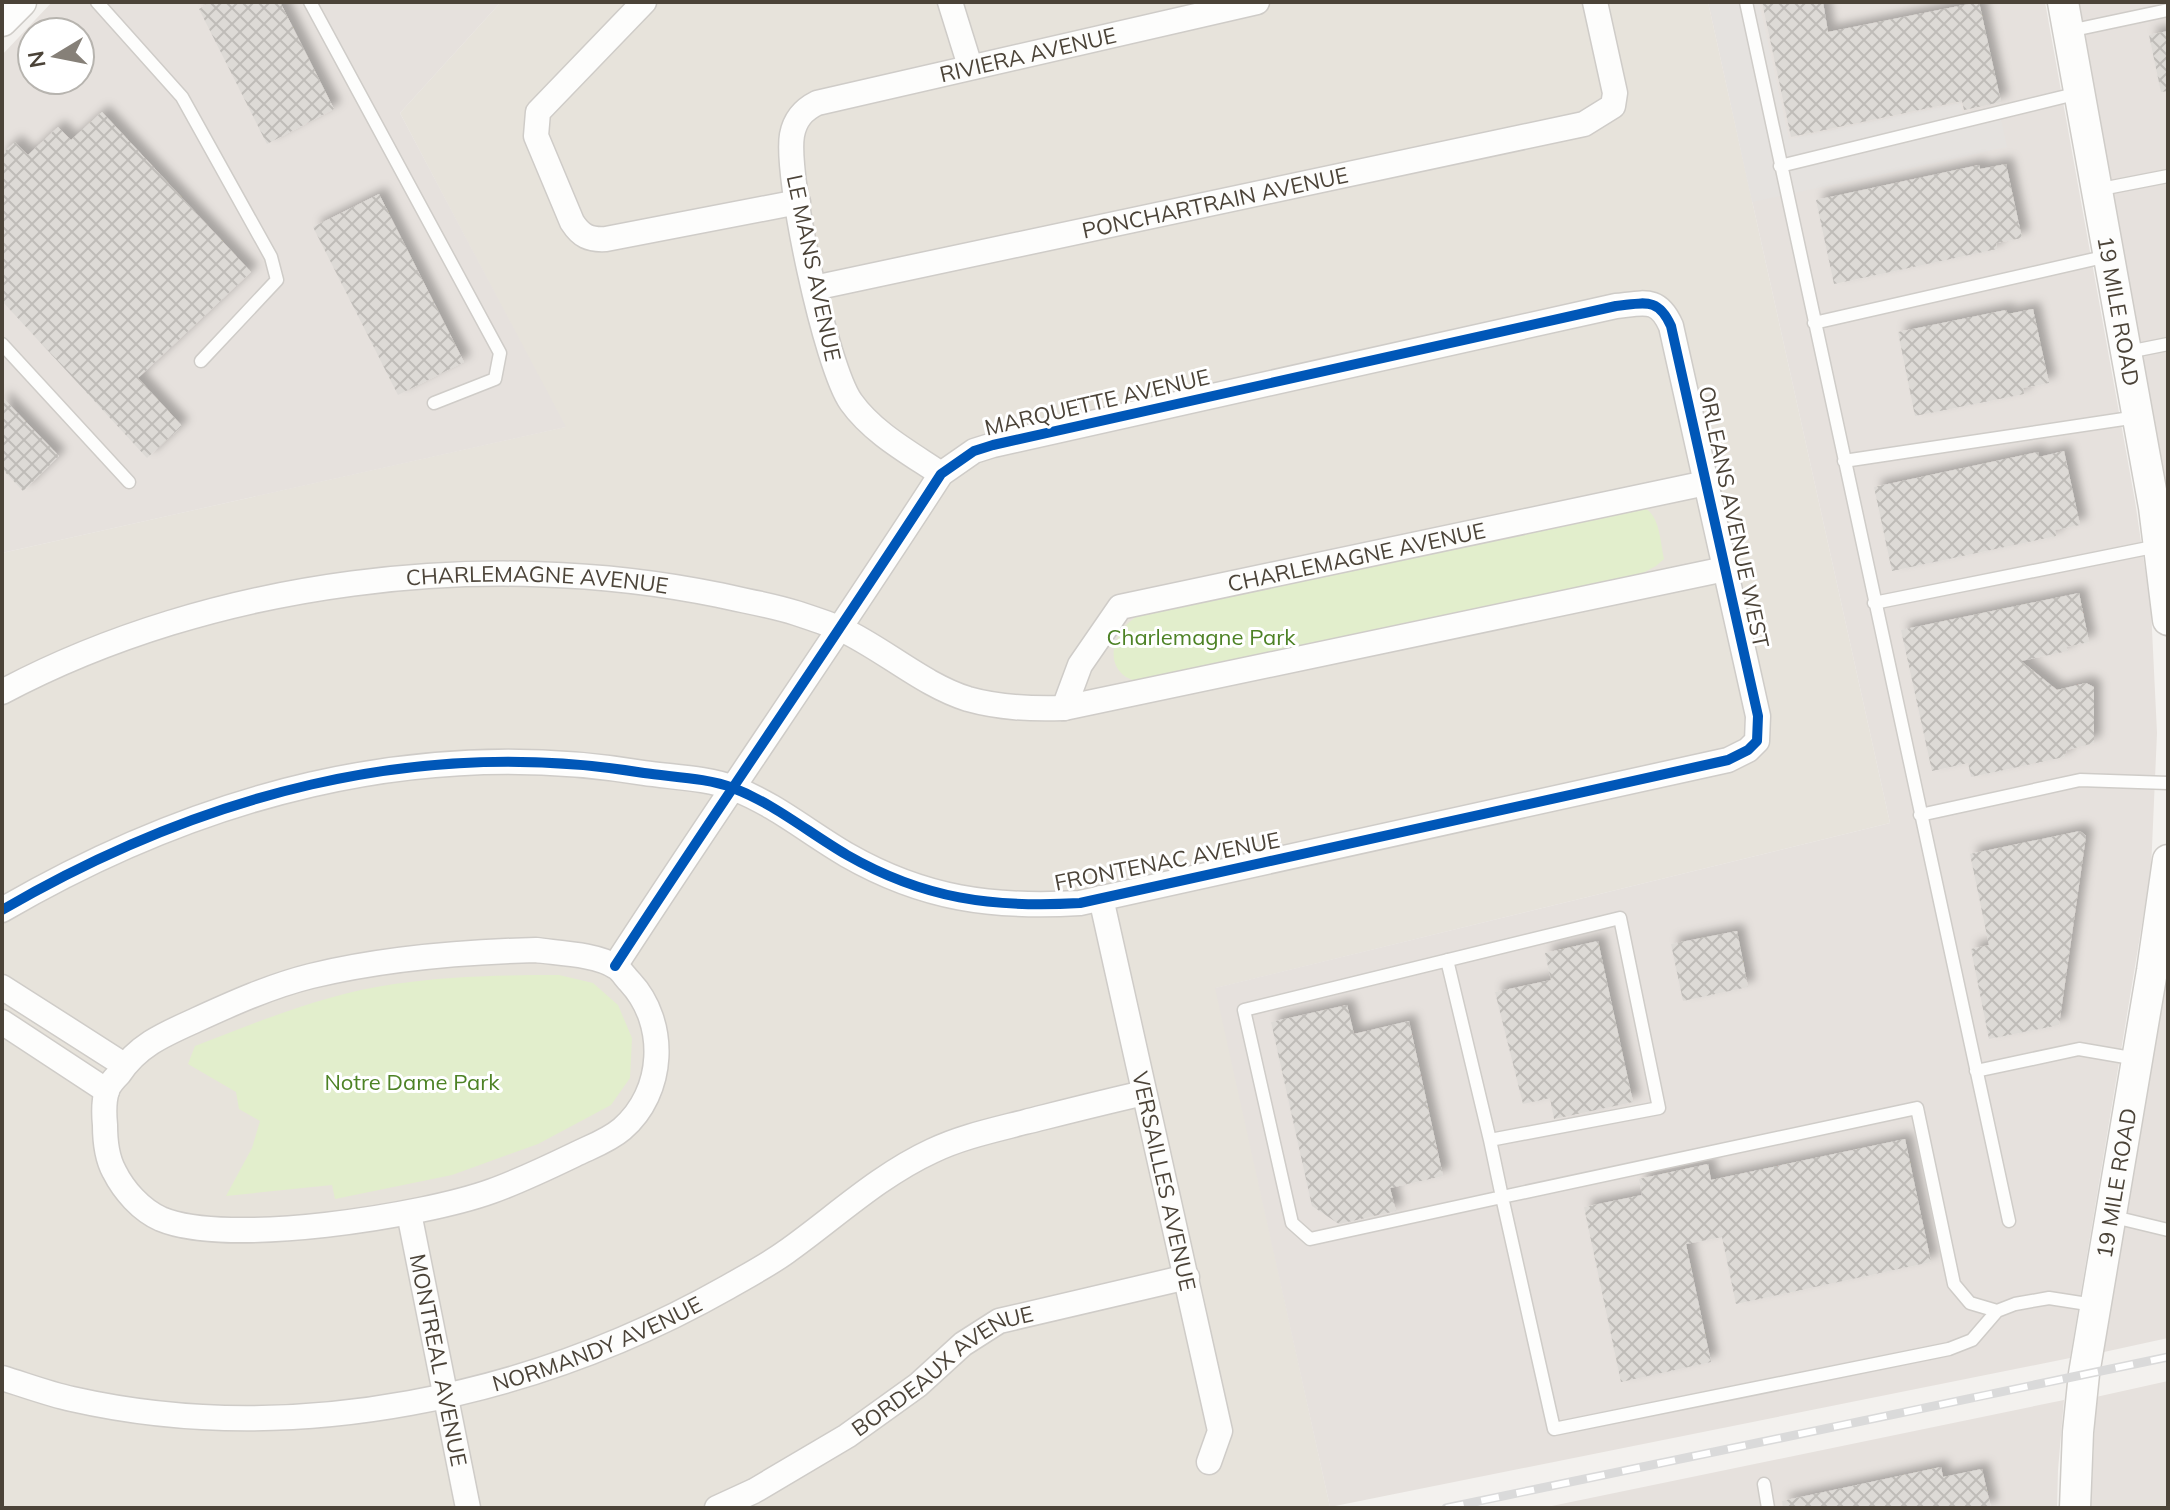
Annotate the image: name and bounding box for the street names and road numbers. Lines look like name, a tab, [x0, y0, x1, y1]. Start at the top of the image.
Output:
street label: RIVIERA AVENUE	[937, 21, 1119, 88]
street label: PONCHARTRAIN AVENUE	[1079, 161, 1351, 245]
street label: LE MANS AVENUE	[781, 172, 847, 364]
street label: 19 MILE ROAD	[2091, 234, 2146, 388]
street label: MARQUETTE AVENUE	[982, 362, 1212, 442]
street label: ORLEANS AVENUE WEST	[1693, 383, 1775, 651]
street label: CHARLEMAGNE AVENUE	[1225, 516, 1488, 598]
street label: CHARLEMAGNE AVENUE	[405, 560, 670, 600]
street label: FRONTENAC AVENUE	[1052, 825, 1282, 897]
street label: VERSAILLES AVENUE	[1126, 1069, 1202, 1293]
street label: 19 MILE ROAD	[2090, 1106, 2143, 1260]
street label: MONTREAL AVENUE	[403, 1251, 473, 1469]
street label: NORMANDY AVENUE	[489, 1290, 707, 1398]
street label: BORDEAUX AVENUE	[846, 1299, 1036, 1442]

